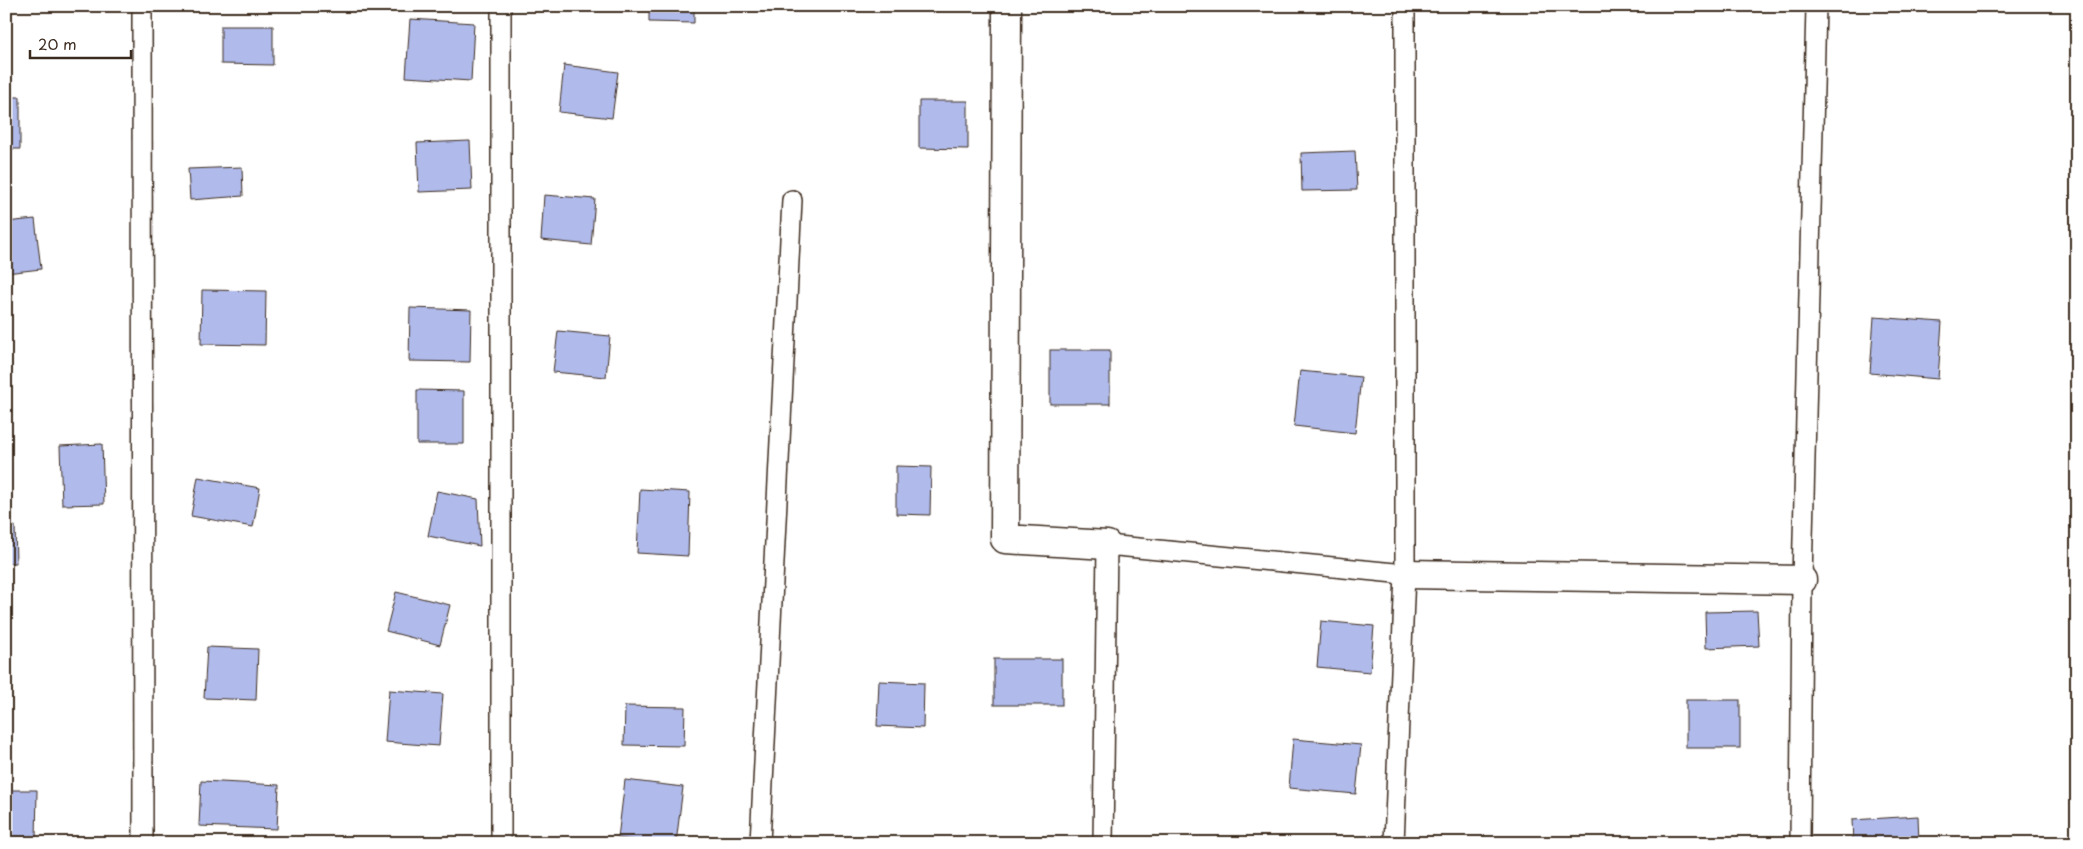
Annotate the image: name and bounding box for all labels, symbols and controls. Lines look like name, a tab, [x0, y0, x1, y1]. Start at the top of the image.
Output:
scale bar	[30, 28, 131, 60]
text: 20 m	[38, 32, 77, 55]

